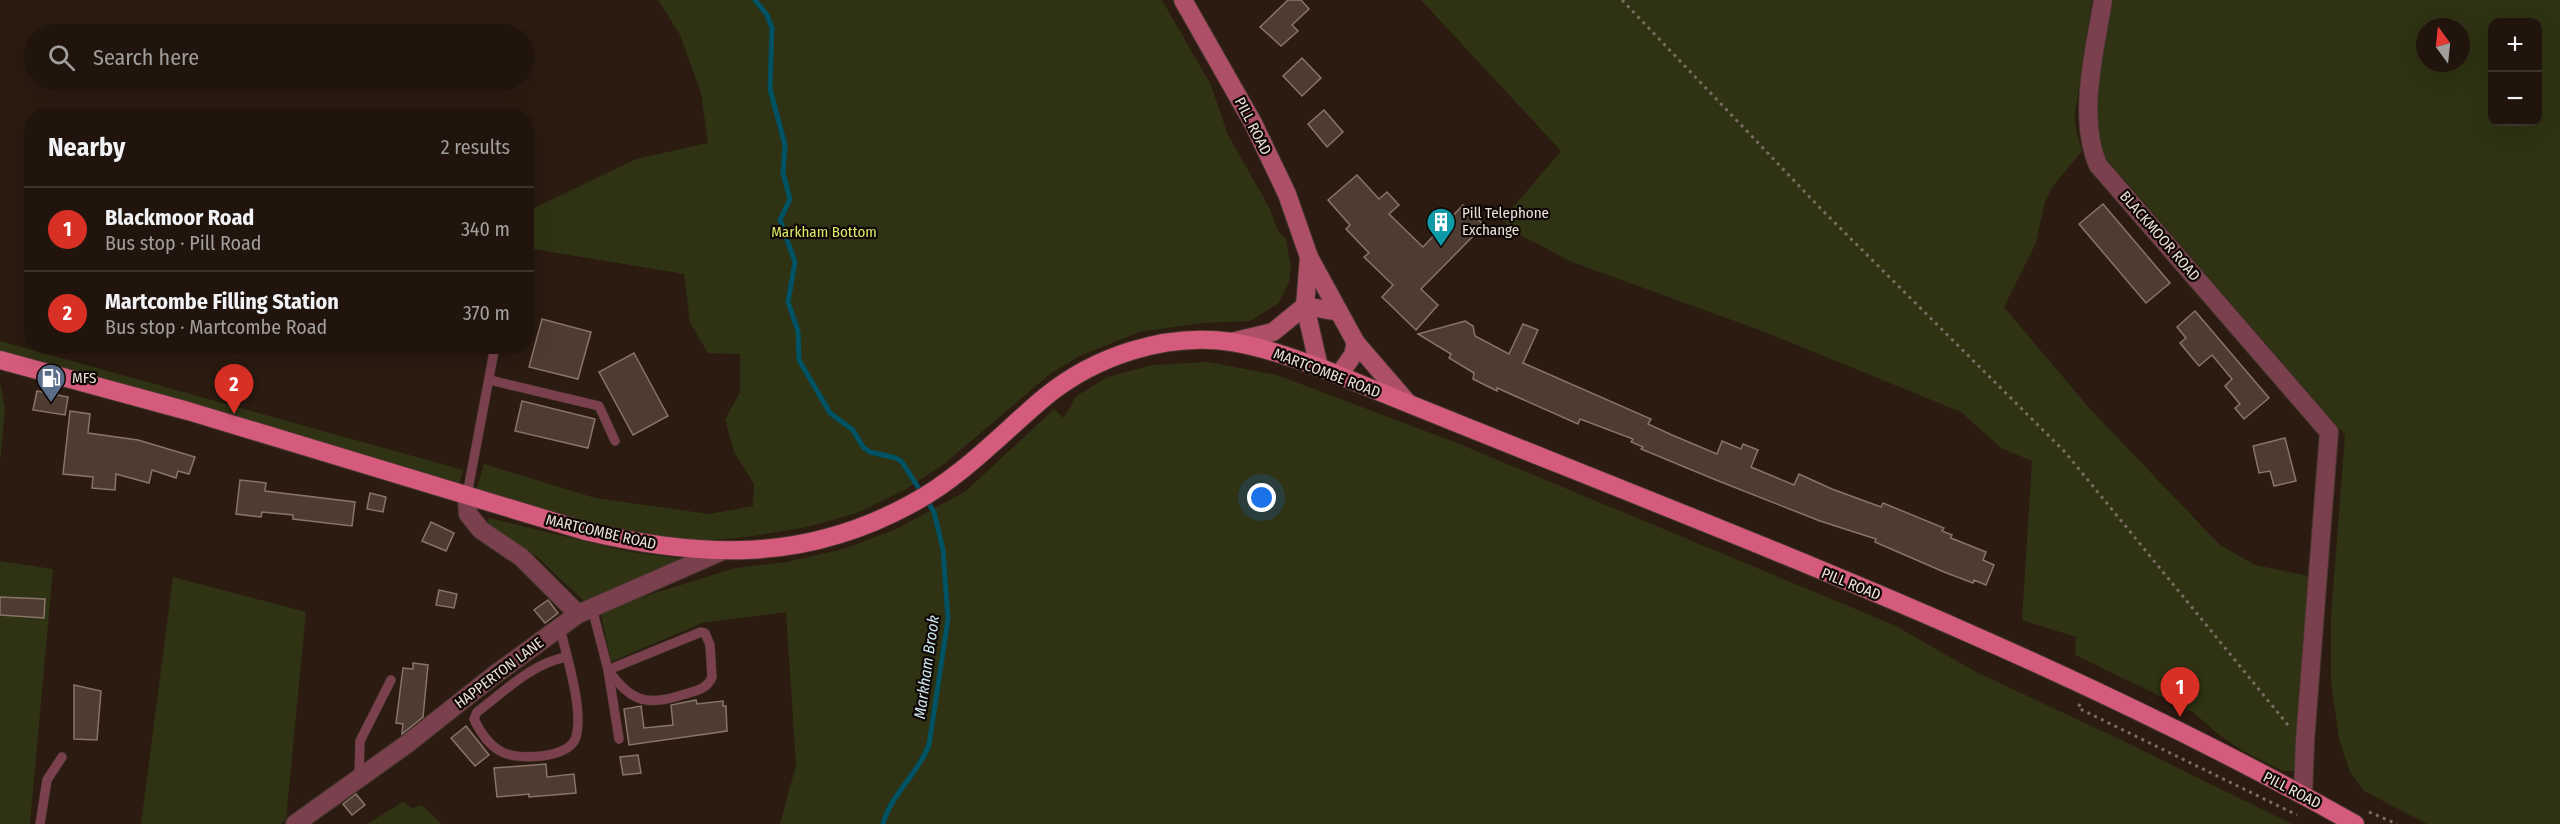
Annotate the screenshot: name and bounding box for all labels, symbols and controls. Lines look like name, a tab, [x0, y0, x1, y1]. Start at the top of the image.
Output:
north arrow	[2416, 18, 2470, 72]
map controls	[2488, 18, 2542, 126]
button: +	[2488, 18, 2542, 72]
search box	[24, 24, 534, 90]
icon: search	[45, 41, 78, 74]
text: Search here	[93, 44, 199, 71]
button: −	[2488, 72, 2542, 126]
street label: PILL ROAD	[1231, 94, 1275, 158]
text: Nearby	[48, 132, 125, 163]
text: 2 results	[441, 135, 510, 159]
street label: BLACKMOOR ROAD	[2116, 187, 2204, 285]
text: Blackmoor Road	[105, 204, 254, 231]
place label: Pill Telephone Exchange	[1462, 204, 1549, 239]
building icon: Pill Telephone Exchange	[1425, 206, 1457, 248]
text: 1	[63, 217, 72, 241]
text: 340 m	[461, 217, 510, 241]
park label: Markham Bottom	[771, 223, 877, 241]
text: Bus stop · Pill Road	[105, 231, 261, 255]
text: Martcombe Filling Station	[105, 288, 339, 315]
text: 2	[63, 301, 72, 325]
text: 370 m	[463, 301, 510, 325]
text: Bus stop · Martcombe Road	[105, 315, 327, 339]
street label: MARTCOMBE ROAD	[1271, 344, 1383, 402]
fuel station icon: MFS	[35, 362, 67, 404]
pin: 2	[214, 364, 254, 414]
place label: MFS	[72, 369, 96, 387]
your location	[1247, 483, 1276, 512]
street label: MARTCOMBE ROAD	[544, 511, 658, 553]
street label: PILL ROAD	[1819, 564, 1883, 604]
water label: Markham Brook	[910, 614, 943, 720]
street label: HAPPERTON LANE	[451, 634, 547, 712]
pin: 1	[2160, 668, 2200, 717]
street label: PILL ROAD	[2260, 768, 2324, 812]

